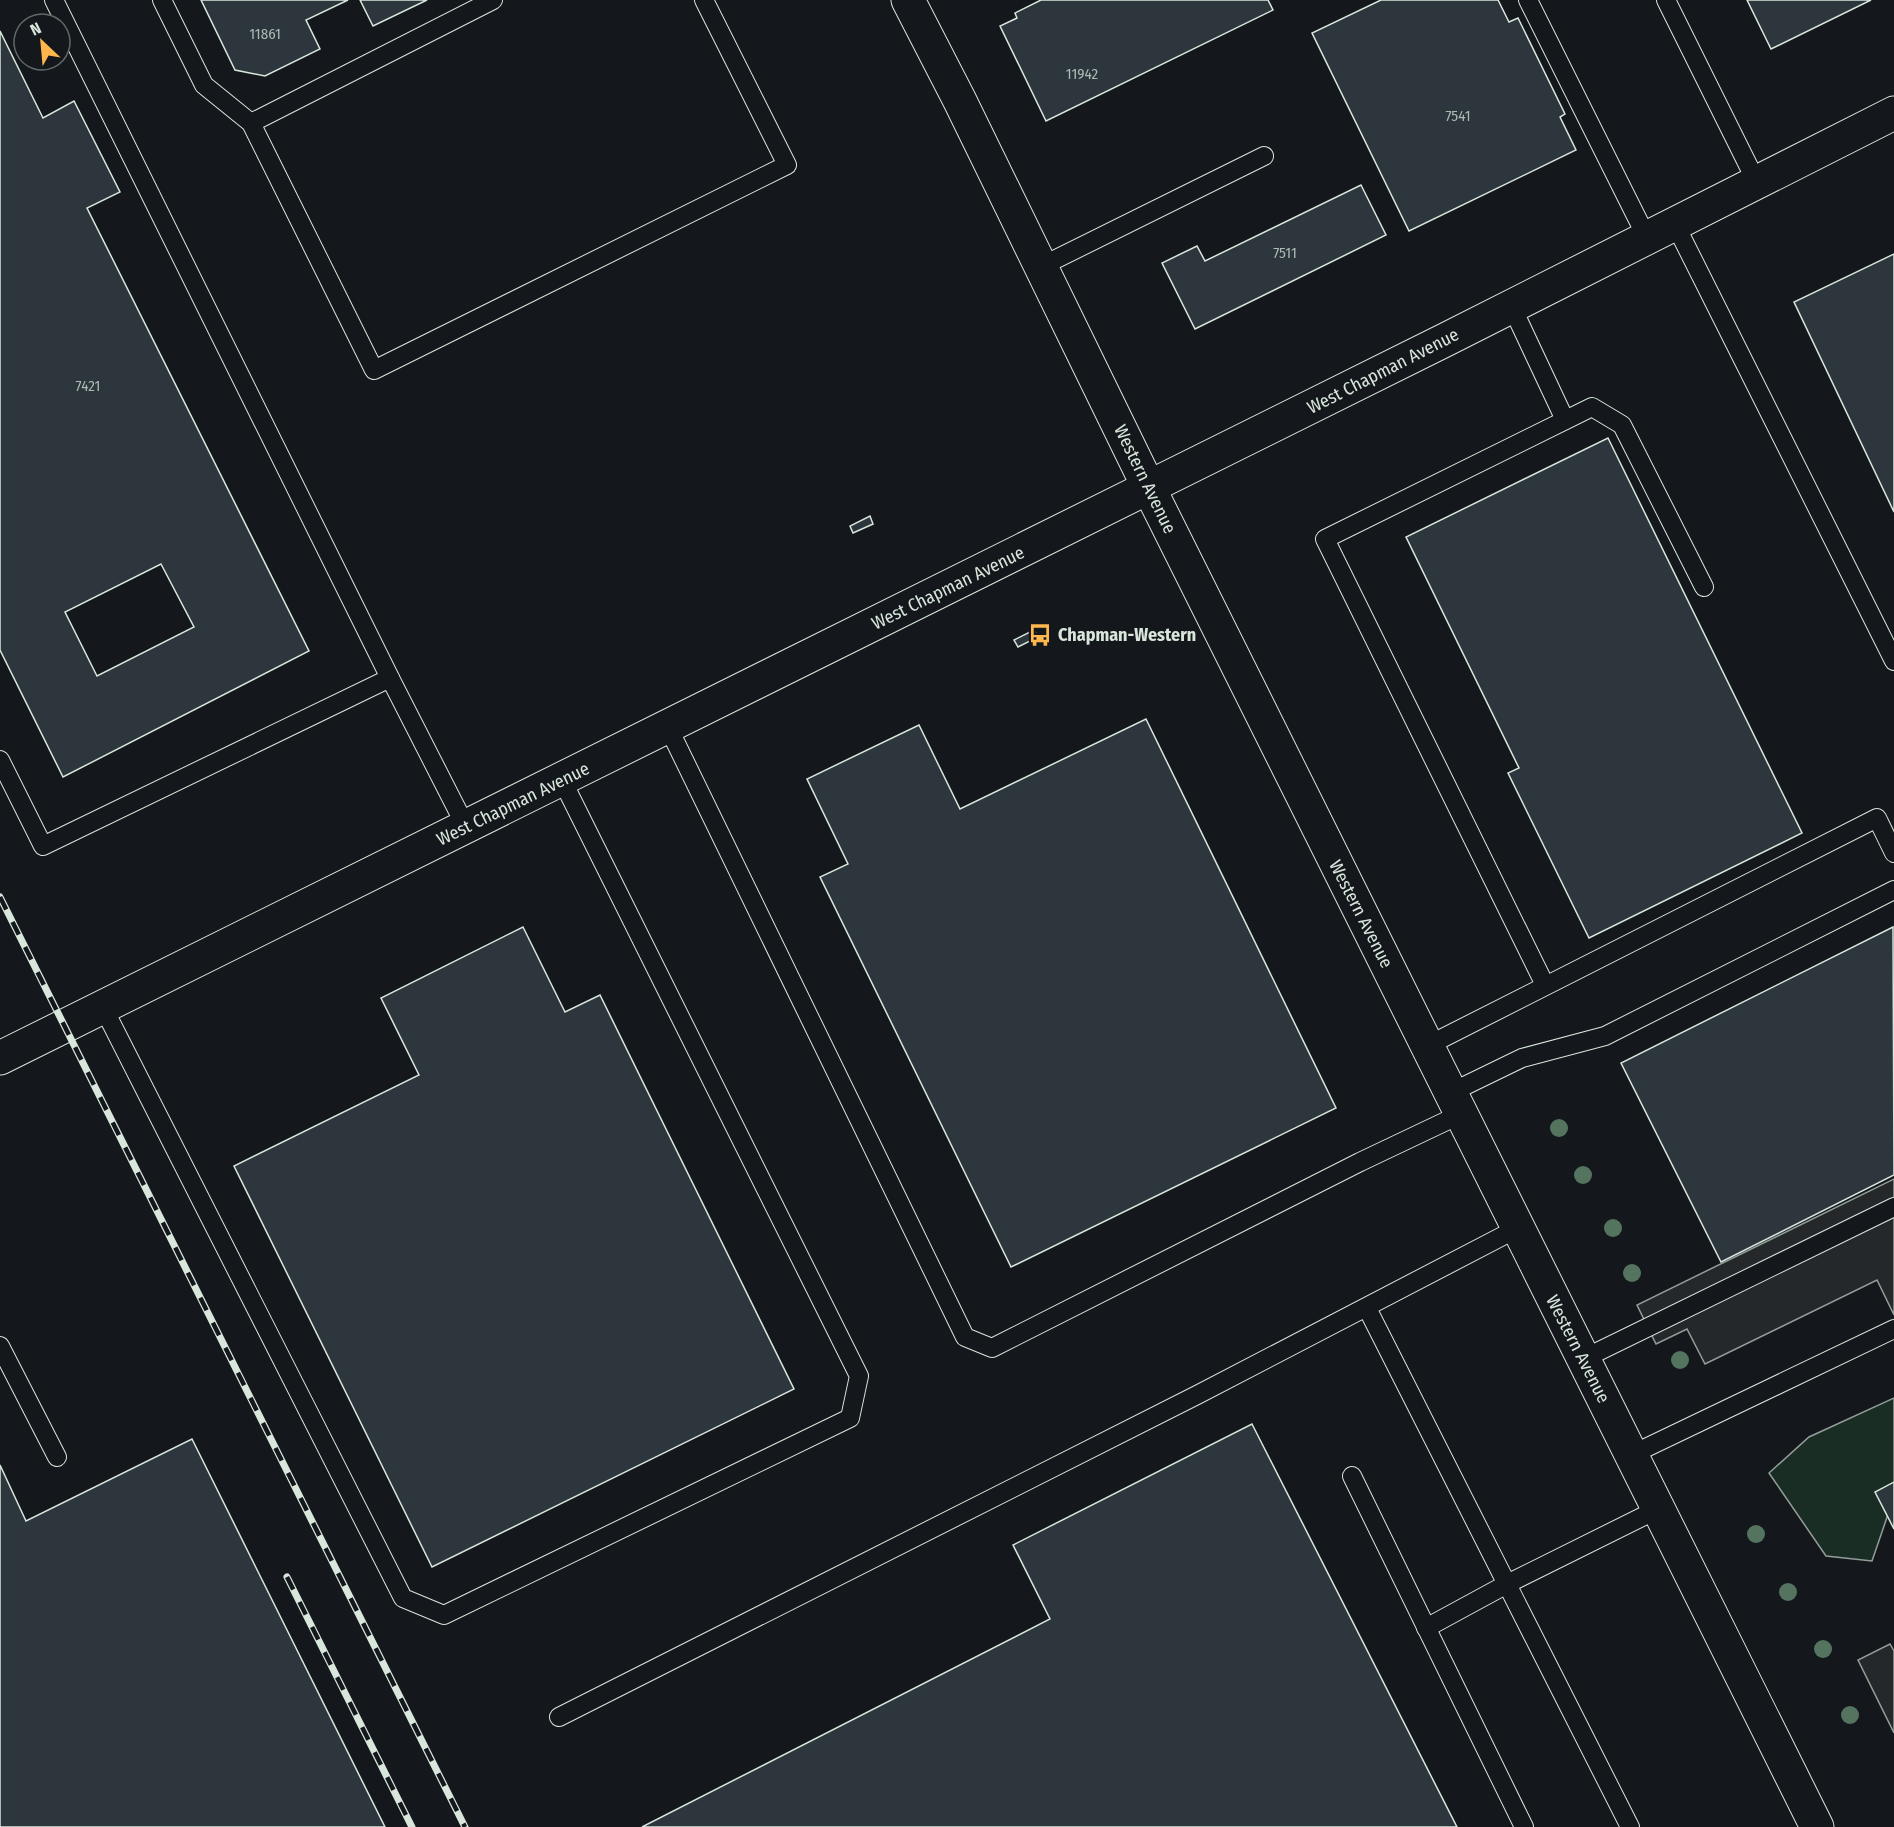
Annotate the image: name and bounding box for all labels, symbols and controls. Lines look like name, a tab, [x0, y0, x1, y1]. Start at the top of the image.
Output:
north arrow	[12, 12, 72, 72]
text: N	[27, 18, 44, 40]
house number: 11861	[249, 25, 281, 43]
house number: 11942	[1066, 65, 1099, 83]
house number: 7541	[1445, 107, 1471, 125]
house number: 7511	[1273, 244, 1297, 262]
street label: West Chapman Avenue	[1303, 323, 1463, 419]
house number: 7421	[76, 377, 100, 395]
street label: Western Avenue	[1109, 421, 1181, 537]
street label: West Chapman Avenue	[868, 541, 1028, 635]
bus stop icon: Chapman-Western	[1027, 622, 1053, 648]
place label: Chapman-Western	[1058, 624, 1196, 646]
street label: West Chapman Avenue	[433, 757, 593, 851]
street label: Western Avenue	[1324, 856, 1398, 972]
street label: Western Avenue	[1541, 1291, 1615, 1407]

